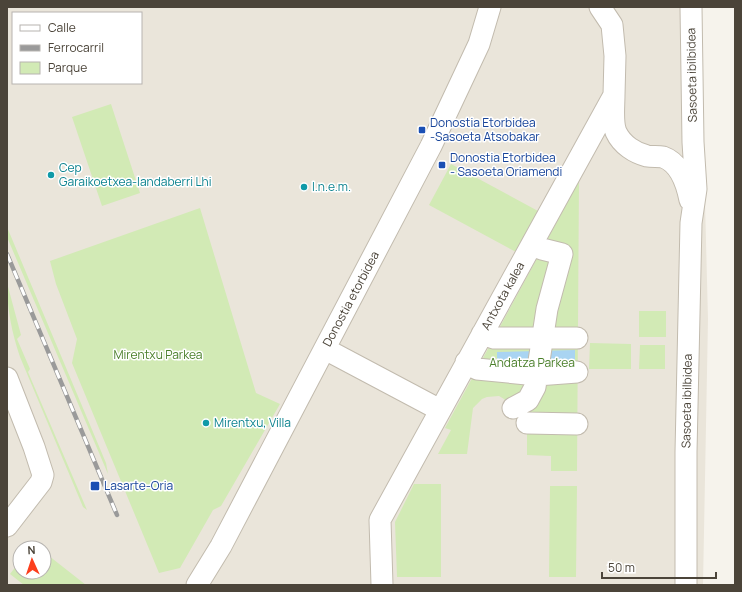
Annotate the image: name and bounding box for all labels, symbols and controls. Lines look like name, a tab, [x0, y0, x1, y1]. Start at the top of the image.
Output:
legend	[12, 12, 142, 84]
text: Calle	[48, 19, 76, 36]
street label: Sasoeta ibilbidea	[682, 28, 701, 122]
text: Ferrocarril	[48, 39, 104, 56]
text: Parque	[48, 59, 87, 76]
place label: Donostia Etorbidea -Sasoeta Atsobakar	[430, 114, 540, 145]
marker: Donostia Etorbidea -Sasoeta Atsobakar	[417, 125, 427, 135]
place label: Donostia Etorbidea - Sasoeta Oriamendi	[450, 149, 562, 180]
place label: Cep Garaikoetxea-landaberri Lhi	[59, 159, 211, 190]
marker: Donostia Etorbidea - Sasoeta Oriamendi	[437, 160, 447, 170]
marker: Cep Garaikoetxea-landaberri Lhi	[46, 170, 56, 180]
place label: I.n.e.m.	[312, 178, 351, 195]
marker: I.n.e.m.	[299, 182, 309, 192]
street label: Donostia etorbidea	[318, 248, 383, 349]
street label: Antxota kalea	[477, 259, 528, 333]
park label: Mirentxu Parkea	[113, 346, 203, 363]
park label: Andatza Parkea	[489, 354, 575, 371]
street label: Sasoeta ibilbidea	[677, 354, 696, 448]
place label: Mirentxu, Villa	[214, 414, 291, 431]
marker: Mirentxu, Villa	[201, 418, 211, 428]
place label: Lasarte-Oria	[104, 477, 173, 494]
marker: Lasarte-Oria	[89, 480, 101, 492]
north arrow	[12, 540, 52, 580]
text: N	[27, 542, 36, 557]
scale bar	[602, 554, 716, 580]
text: 50 m	[608, 559, 635, 576]

